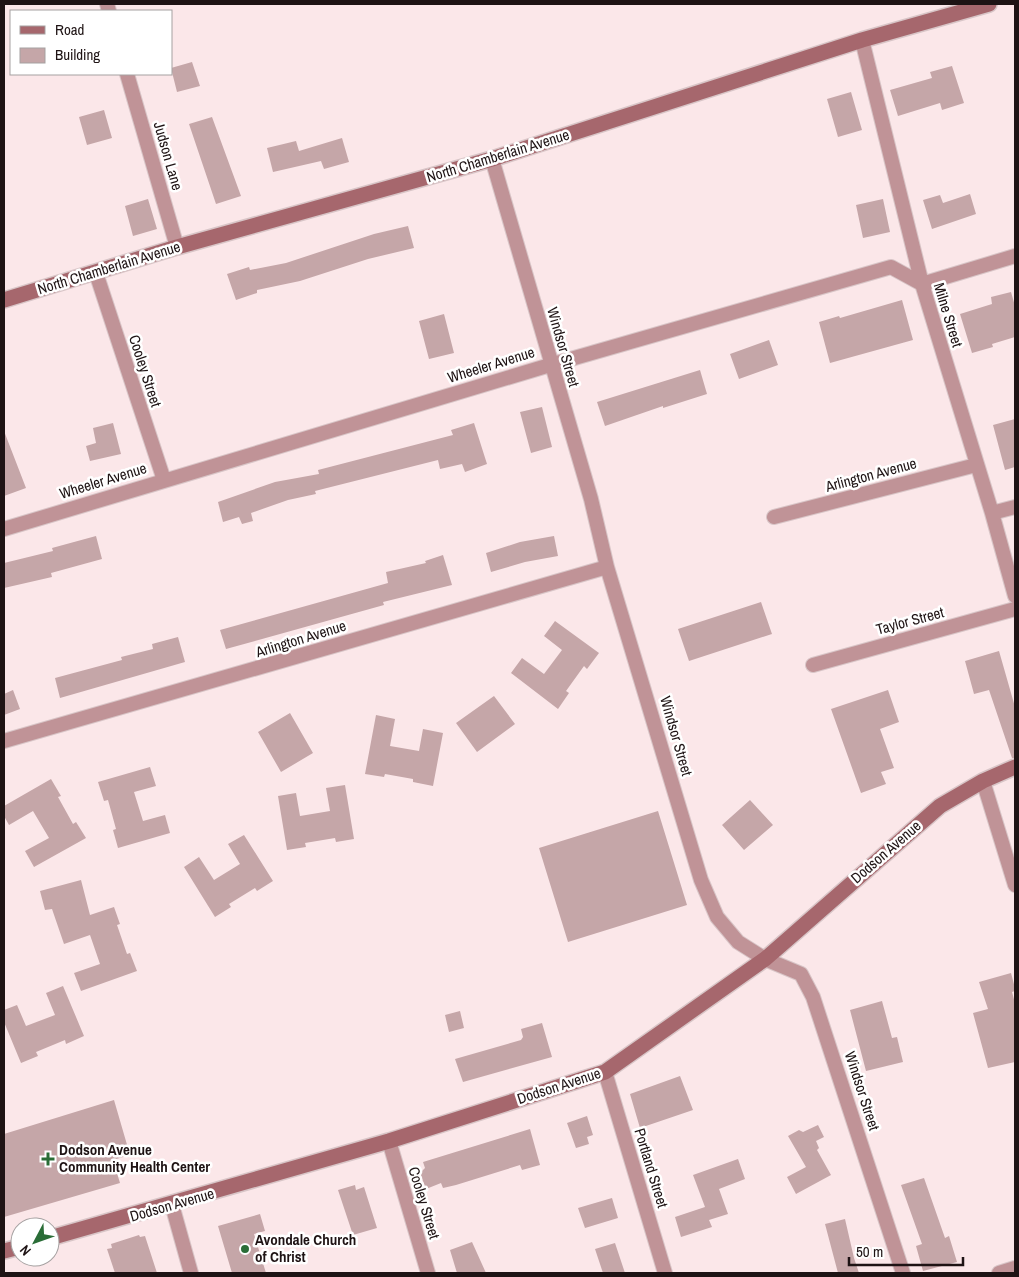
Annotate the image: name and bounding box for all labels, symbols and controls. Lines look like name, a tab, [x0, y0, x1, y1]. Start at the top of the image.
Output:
legend	[10, 10, 172, 75]
text: Road	[55, 19, 84, 40]
text: Building	[55, 44, 100, 65]
street label: Judson Lane	[149, 119, 188, 193]
street label: North Chamberlain Avenue	[424, 124, 572, 187]
street label: North Chamberlain Avenue	[35, 236, 183, 299]
street label: Milne Street	[929, 280, 968, 350]
street label: Windsor Street	[542, 305, 585, 390]
street label: Cooley Street	[124, 332, 167, 410]
street label: Wheeler Avenue	[445, 341, 537, 388]
street label: Arlington Avenue	[822, 452, 919, 497]
street label: Wheeler Avenue	[57, 457, 149, 504]
street label: Taylor Street	[874, 601, 947, 640]
street label: Arlington Avenue	[252, 615, 349, 663]
street label: Windsor Street	[655, 694, 698, 779]
street label: Dodson Avenue	[846, 815, 925, 888]
street label: Windsor Street	[840, 1049, 885, 1134]
street label: Dodson Avenue	[514, 1062, 603, 1109]
street label: Portland Street	[629, 1126, 674, 1211]
place label: Dodson Avenue Community Health Center	[59, 1139, 210, 1177]
marker: Dodson Avenue Community Health Center	[41, 1152, 55, 1166]
street label: Cooley Street	[404, 1164, 446, 1242]
street label: Dodson Avenue	[127, 1182, 217, 1227]
north arrow	[10, 1217, 60, 1267]
place label: Avondale Church of Christ	[255, 1229, 356, 1267]
scale bar	[849, 1234, 963, 1266]
text: N	[16, 1241, 35, 1260]
text: 50 m	[856, 1241, 883, 1262]
marker: Avondale Church of Christ	[239, 1243, 251, 1255]

